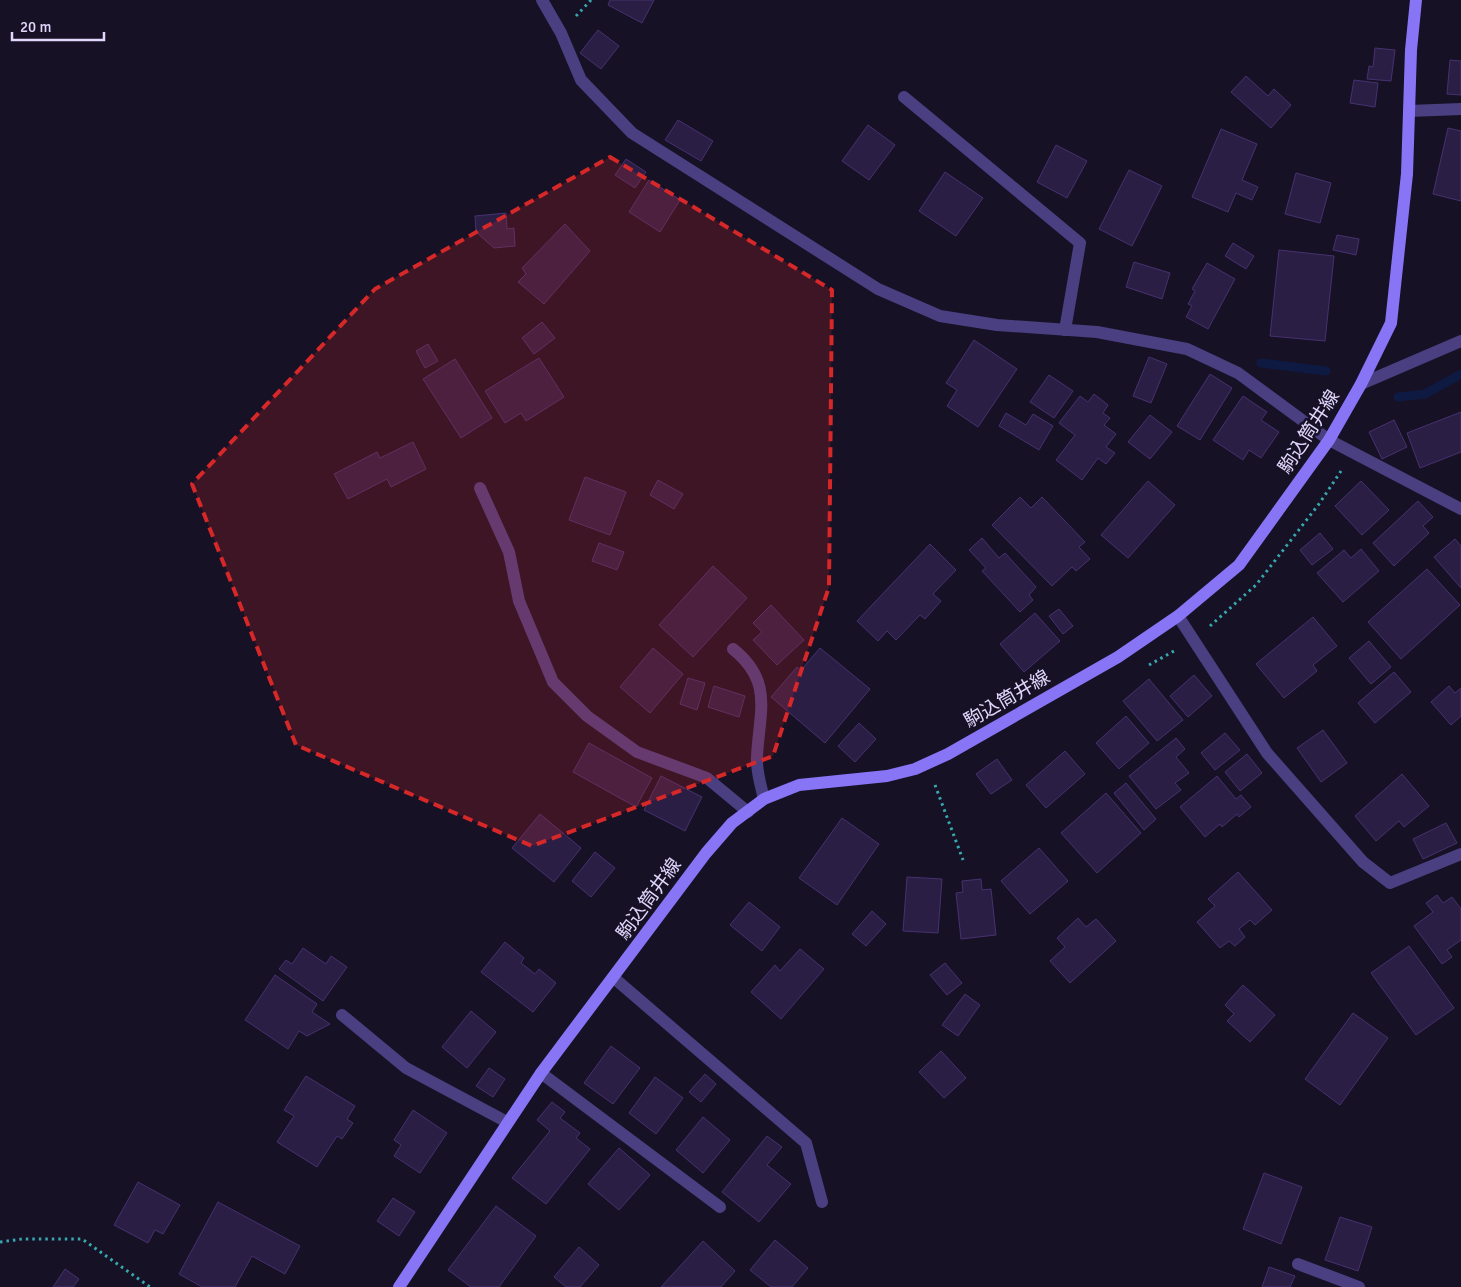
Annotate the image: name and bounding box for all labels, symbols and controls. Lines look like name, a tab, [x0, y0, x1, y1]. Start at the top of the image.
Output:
scale bar	[12, 10, 105, 42]
text: 20 m	[20, 18, 51, 36]
street label: 駒込筒井線	[1273, 386, 1345, 478]
street label: 駒込筒井線	[960, 665, 1054, 733]
street label: 駒込筒井線	[611, 854, 687, 944]

